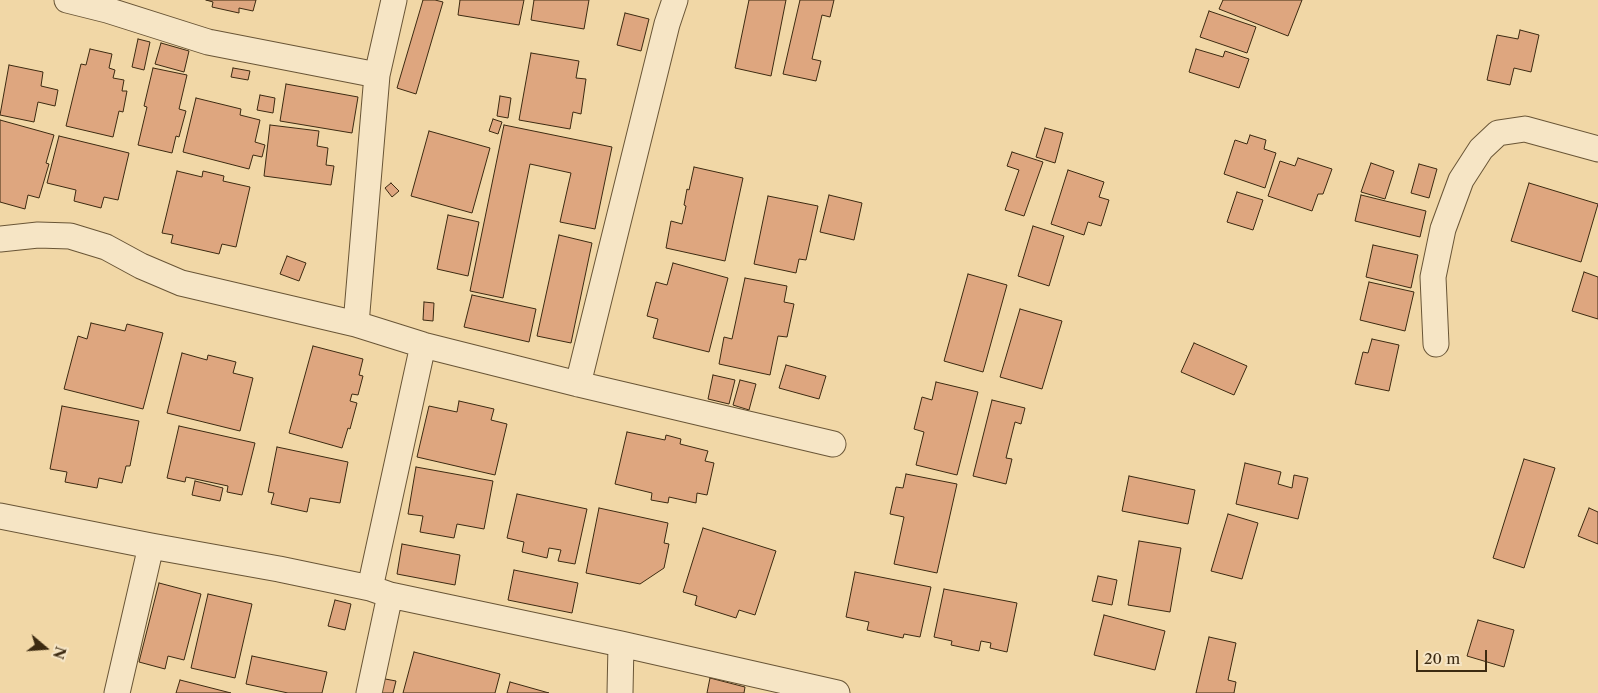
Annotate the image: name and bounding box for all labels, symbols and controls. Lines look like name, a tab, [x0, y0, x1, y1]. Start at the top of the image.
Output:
north arrow	[20, 623, 70, 673]
scale bar	[1418, 640, 1489, 672]
text: N	[49, 644, 70, 661]
text: 20 m	[1424, 649, 1460, 668]

